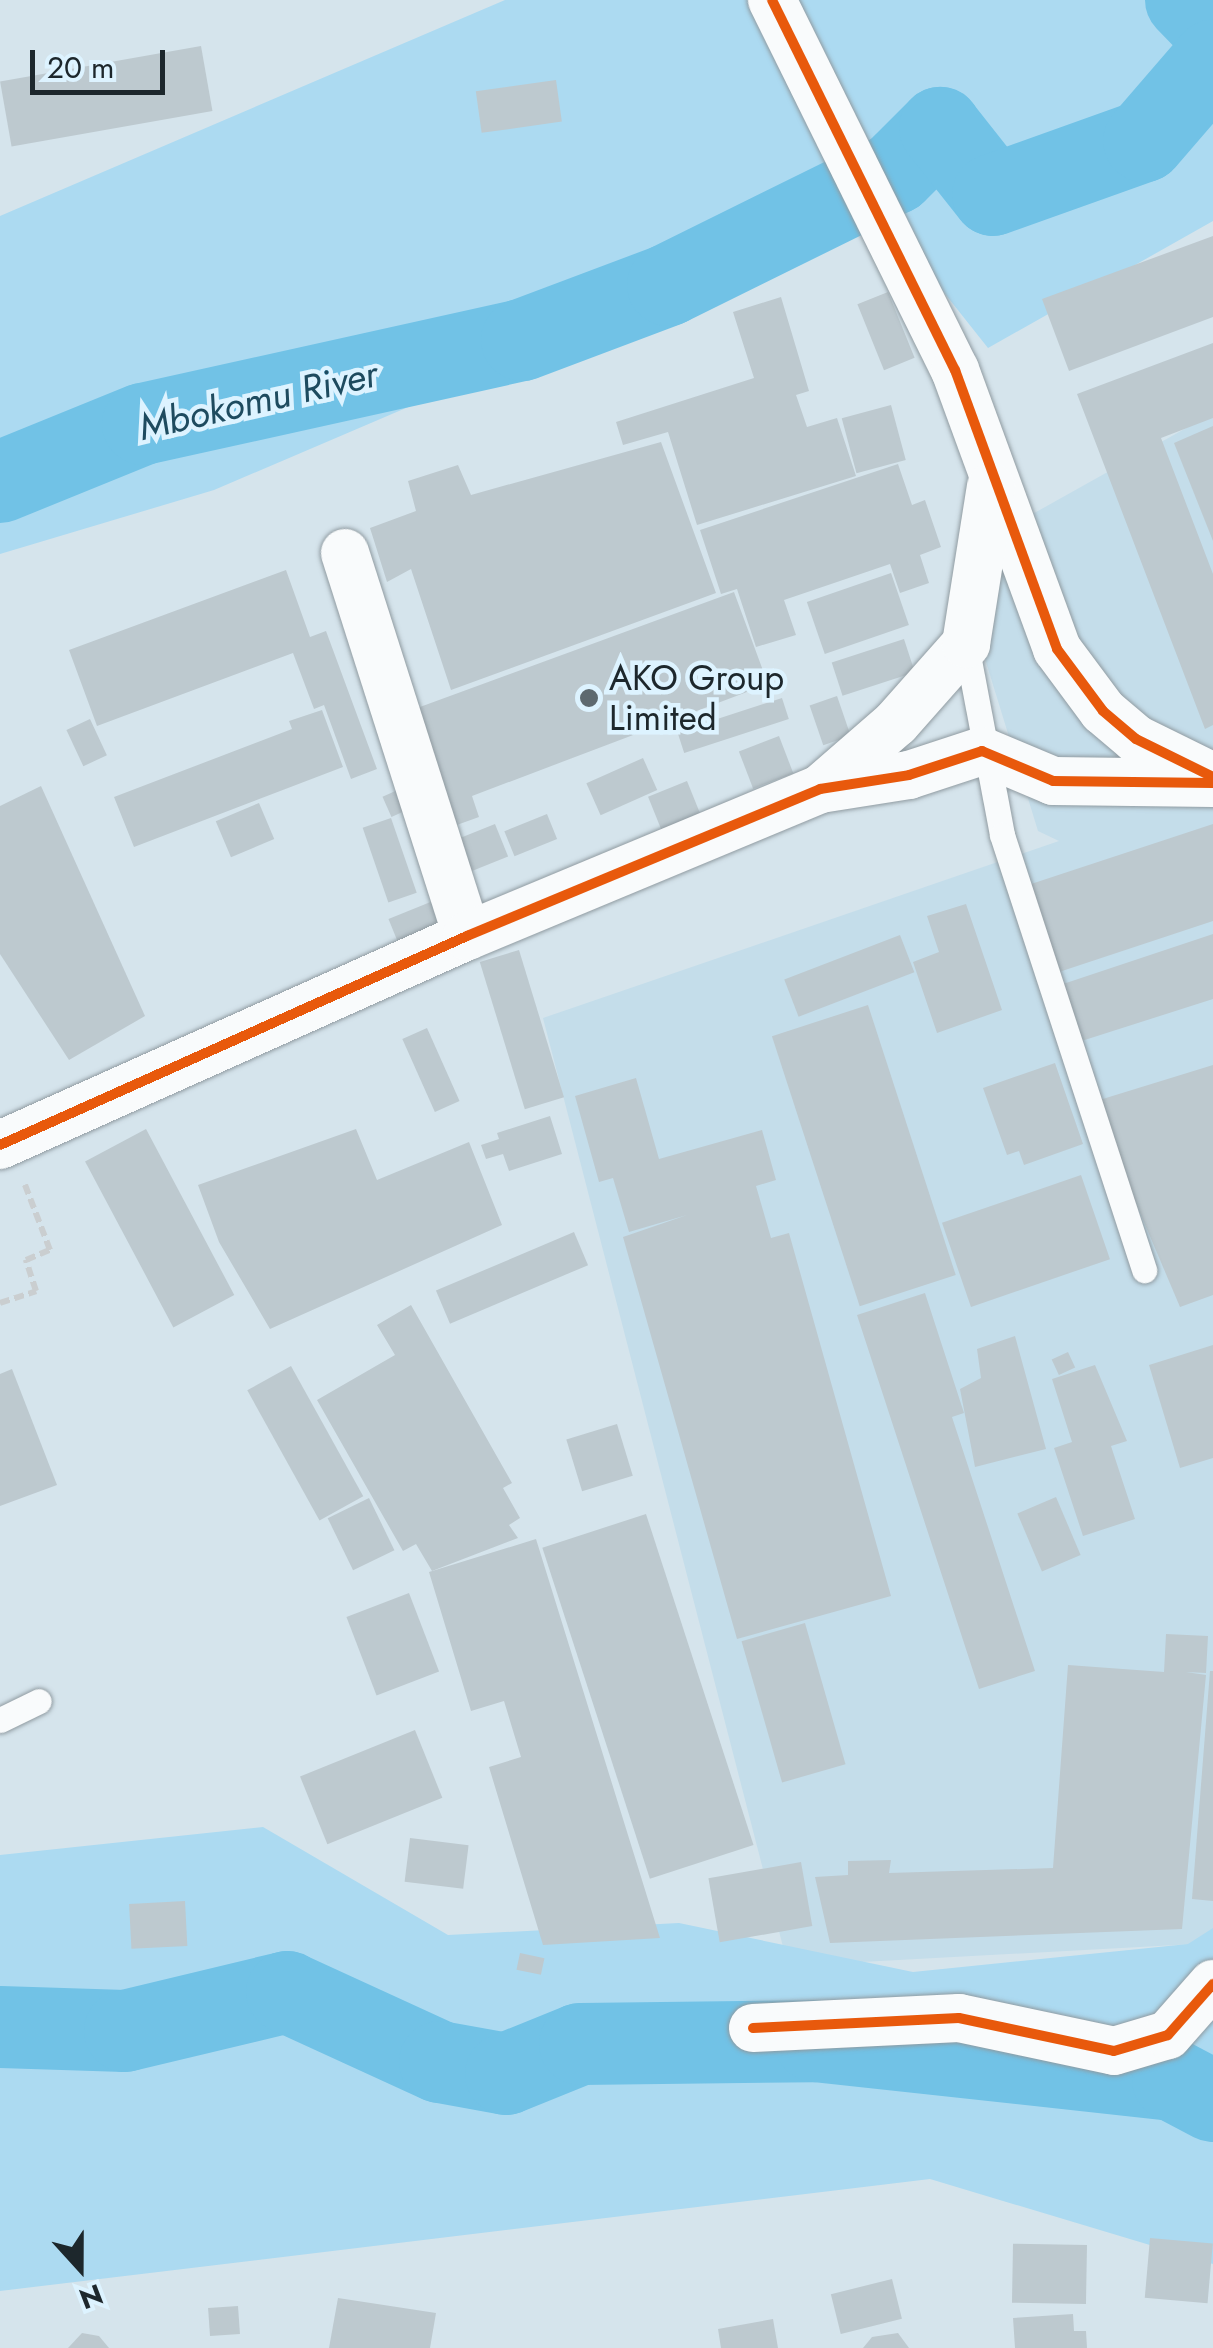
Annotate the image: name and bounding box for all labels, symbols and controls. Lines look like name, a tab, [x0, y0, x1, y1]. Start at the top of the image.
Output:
scale bar	[35, 30, 170, 92]
text: 20 m	[47, 46, 114, 89]
water label: Mbokomu River	[134, 350, 382, 450]
place label: AKO Group Limited	[609, 657, 784, 739]
marker: AKO Group Limited	[578, 687, 600, 709]
north arrow	[30, 2218, 130, 2318]
text: N	[73, 2273, 109, 2320]

